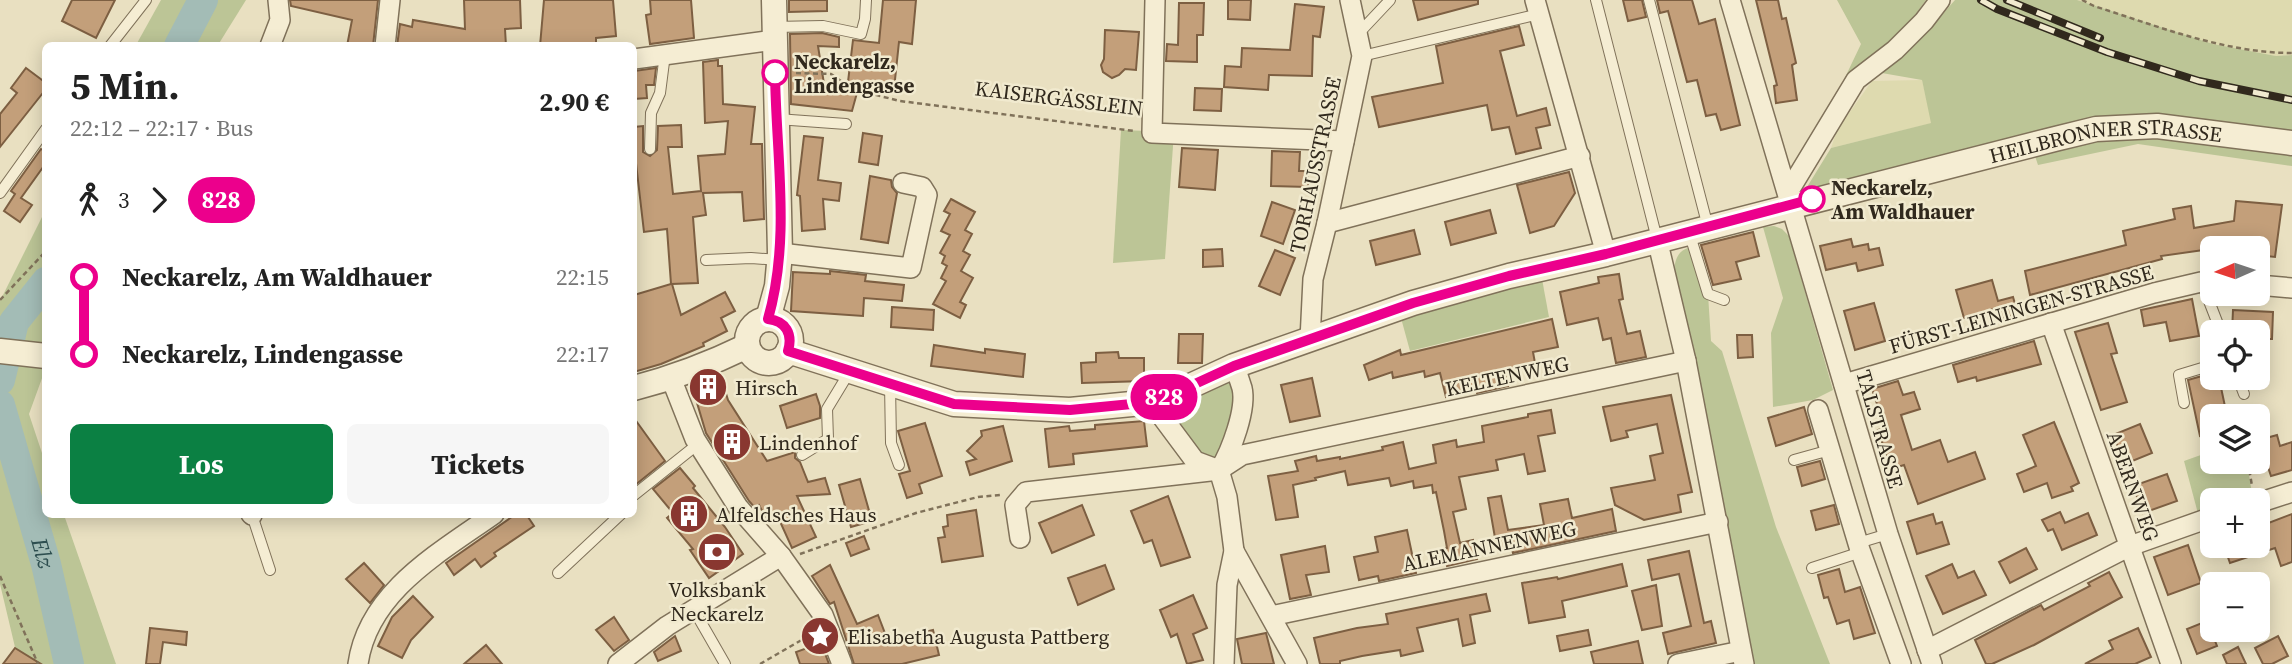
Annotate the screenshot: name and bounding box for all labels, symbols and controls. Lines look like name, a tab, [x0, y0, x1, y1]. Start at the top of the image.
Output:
place label: Neckarelz, Lindengasse	[794, 47, 914, 100]
text: 5 Min.	[70, 60, 180, 112]
marker: Neckarelz, Lindengasse	[762, 60, 788, 86]
street label: KAISERGÄSSLEIN	[973, 73, 1145, 123]
street label: TORHAUSSTRASSE	[1282, 74, 1348, 256]
text: 2.90 €	[539, 84, 609, 120]
street label: HEILBRONNER STRASSE	[1986, 111, 2224, 170]
text: 22:12 – 22:17 · Bus	[70, 112, 253, 144]
place label: Neckarelz, Am Waldhauer	[1831, 173, 1975, 226]
icon: walk	[70, 181, 108, 219]
icon: forward	[140, 181, 178, 219]
text: 828	[202, 183, 241, 216]
text: 3	[118, 184, 130, 216]
marker: Neckarelz, Am Waldhauer	[1799, 186, 1825, 212]
north arrow	[2200, 236, 2270, 306]
map controls	[2200, 236, 2270, 642]
street label: FÜRST-LEININGEN-STRASSE	[1885, 257, 2157, 361]
text: Neckarelz, Am Waldhauer	[122, 259, 432, 295]
text: 22:15	[556, 261, 609, 293]
button: locate	[2200, 320, 2270, 390]
text: Neckarelz, Lindengasse	[122, 336, 403, 372]
text: 22:17	[556, 338, 609, 370]
street label: KELTENWEG	[1443, 349, 1571, 403]
building icon: Hirsch	[687, 366, 729, 408]
street label: TALSTRASSE	[1849, 366, 1911, 492]
place label: Hirsch	[735, 373, 798, 402]
line badge: 828	[1124, 374, 1204, 420]
text: 828	[1144, 380, 1184, 413]
button: layers	[2200, 404, 2270, 474]
building icon: Lindenhof	[711, 421, 753, 463]
button: Los	[70, 424, 333, 504]
button: Tickets	[347, 424, 609, 504]
street label: ABERNWEG	[2100, 427, 2166, 545]
place label: Lindenhof	[759, 428, 859, 457]
button: +	[2200, 488, 2270, 558]
building icon: Alfeldsches Haus	[668, 493, 710, 535]
place label: Alfeldsches Haus	[716, 500, 877, 529]
street label: ALEMANNENWEG	[1399, 513, 1579, 579]
bank icon: Volksbank Neckarelz	[696, 531, 738, 573]
water label: Elz	[23, 533, 63, 573]
button: −	[2200, 572, 2270, 642]
place label: Volksbank Neckarelz	[668, 575, 766, 628]
place icon: Elisabetha Augusta Pattberg	[799, 615, 841, 657]
place label: Elisabetha Augusta Pattberg	[847, 622, 1109, 651]

